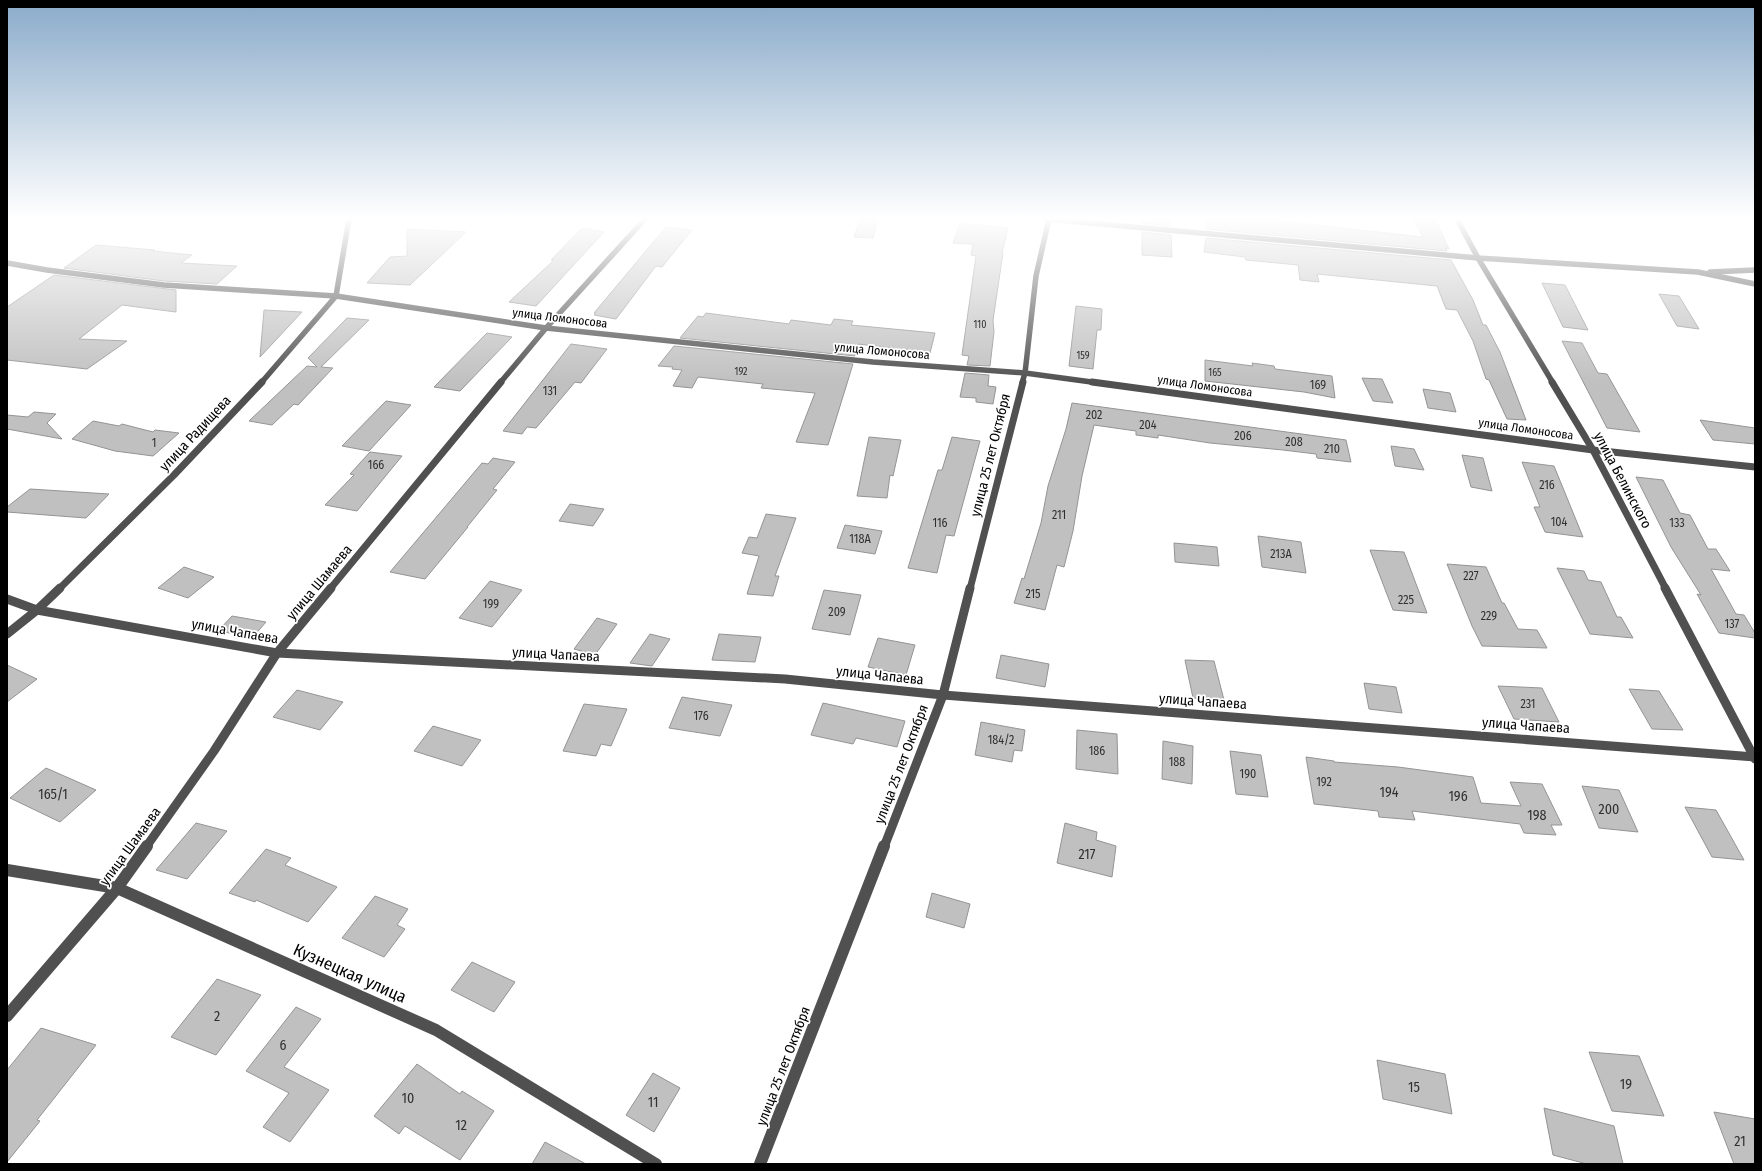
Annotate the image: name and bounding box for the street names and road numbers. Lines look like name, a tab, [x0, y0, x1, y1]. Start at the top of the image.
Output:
street label: улица Ломоносова	[512, 305, 608, 331]
street label: улица Ломоносова	[834, 340, 930, 362]
street label: улица Ломоносова	[1157, 372, 1253, 400]
street label: улица Радищева	[156, 392, 235, 475]
street label: улица 25 лет Октября	[967, 392, 1014, 518]
street label: улица Ломоносова	[1478, 415, 1574, 443]
street label: улица Белинского	[1590, 429, 1655, 531]
street label: улица Шамаева	[283, 541, 356, 623]
street label: улица Чапаева	[190, 615, 280, 648]
street label: улица Чапаева	[512, 644, 600, 665]
street label: улица Чапаева	[835, 662, 925, 689]
street label: улица Чапаева	[1159, 690, 1248, 713]
street label: улица 25 лет Октября	[871, 702, 932, 826]
street label: улица Чапаева	[1482, 714, 1571, 737]
street label: улица Шамаева	[96, 804, 165, 889]
street label: Кузнецкая улица	[290, 939, 410, 1008]
street label: улица 25 лет Октября	[753, 1004, 814, 1128]

